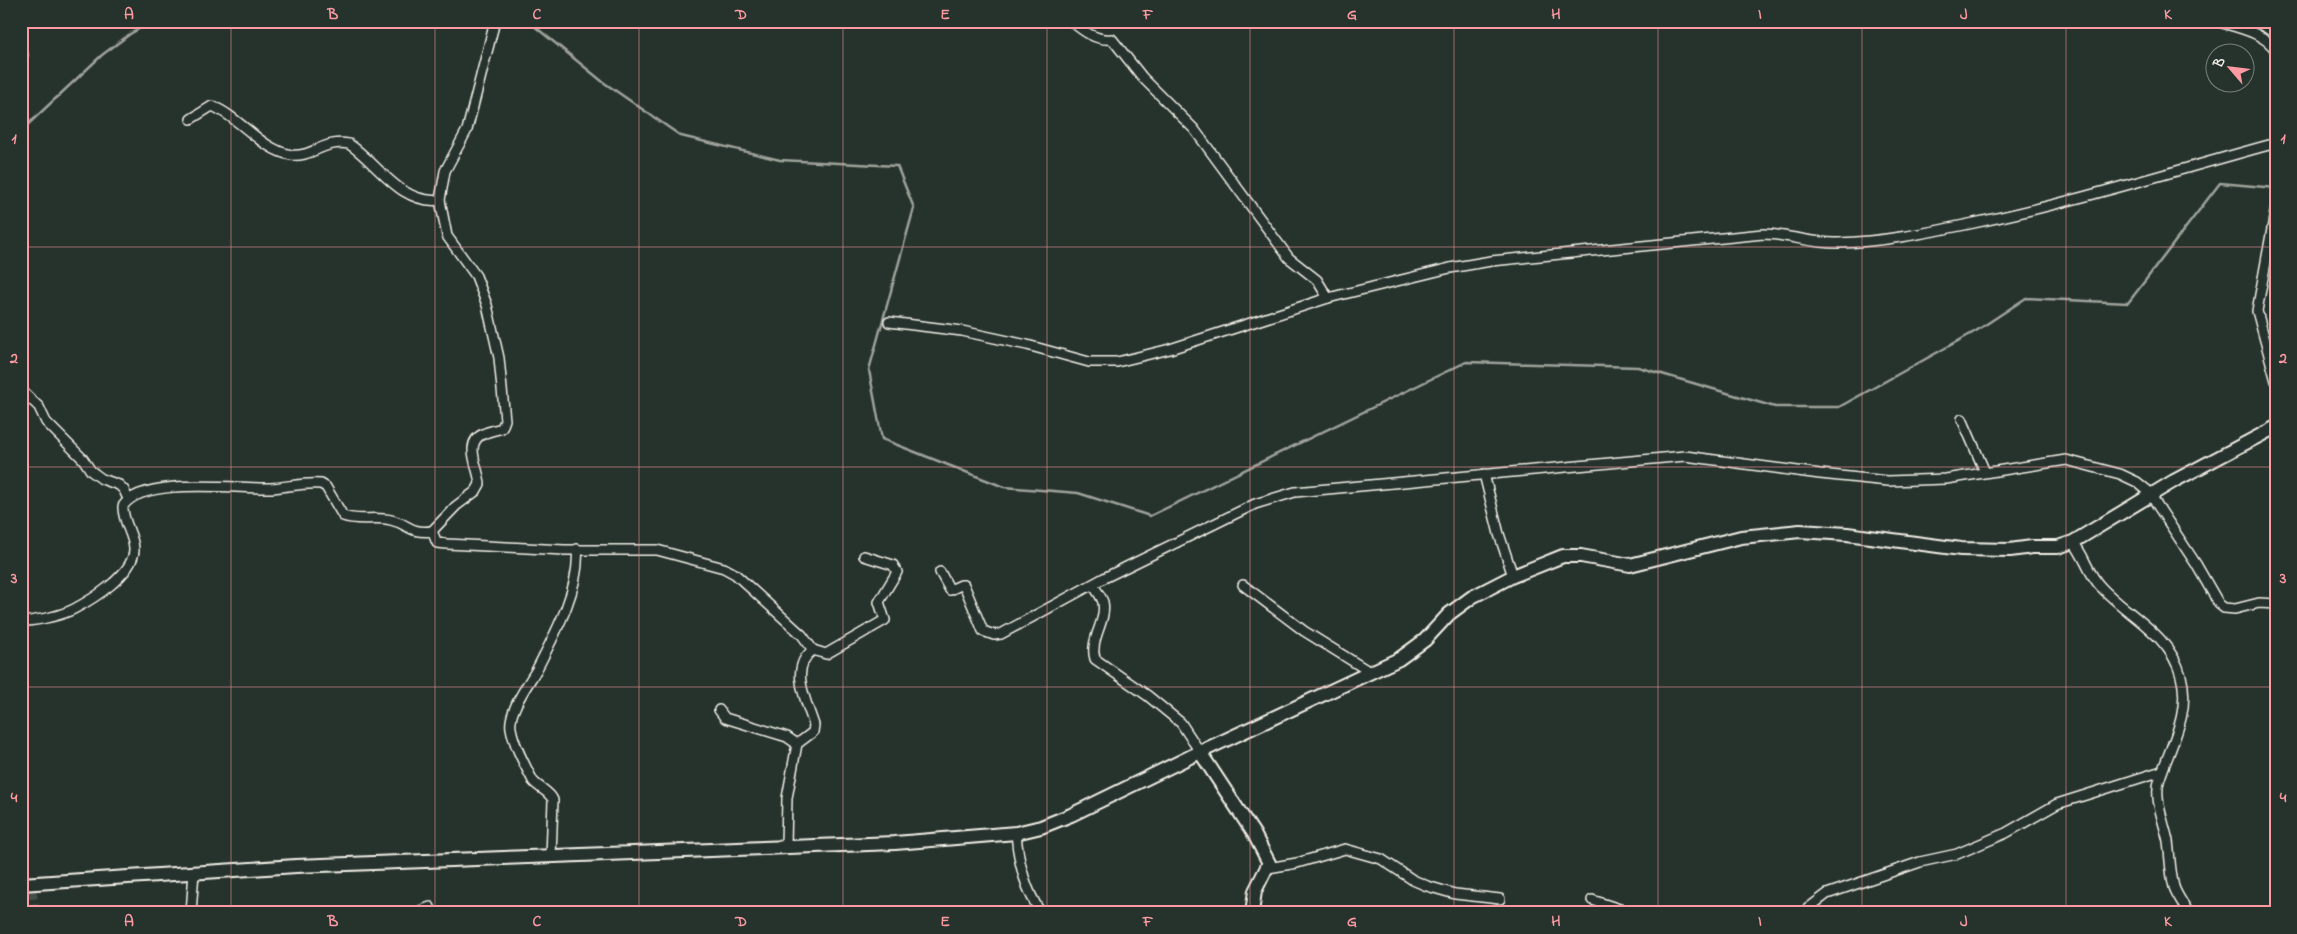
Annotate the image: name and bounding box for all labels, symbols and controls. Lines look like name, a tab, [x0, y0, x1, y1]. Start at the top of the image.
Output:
text: A	[124, 3, 134, 27]
text: B	[327, 3, 339, 27]
text: C	[533, 3, 542, 27]
text: D	[734, 3, 747, 27]
text: E	[940, 3, 950, 27]
text: F	[1142, 3, 1154, 27]
text: G	[1347, 3, 1357, 27]
text: H	[1551, 3, 1561, 27]
text: I	[1758, 3, 1762, 27]
text: J	[1960, 3, 1968, 27]
text: K	[2164, 3, 2173, 27]
north arrow	[2204, 42, 2254, 92]
text: B	[2208, 53, 2232, 73]
text: 1	[11, 127, 17, 151]
text: 1	[2280, 127, 2286, 151]
text: 2	[9, 347, 18, 371]
text: 2	[2278, 347, 2287, 371]
text: 3	[10, 567, 18, 591]
text: 3	[2279, 567, 2287, 591]
text: 4	[10, 786, 18, 810]
text: 4	[2279, 786, 2287, 810]
text: A	[124, 910, 134, 934]
text: B	[327, 910, 339, 934]
text: C	[533, 910, 542, 934]
text: D	[734, 910, 747, 934]
text: E	[940, 910, 950, 934]
text: F	[1142, 910, 1154, 934]
text: G	[1347, 910, 1357, 934]
text: H	[1551, 910, 1561, 934]
text: I	[1758, 910, 1762, 934]
text: J	[1960, 910, 1968, 934]
text: K	[2164, 910, 2173, 934]

